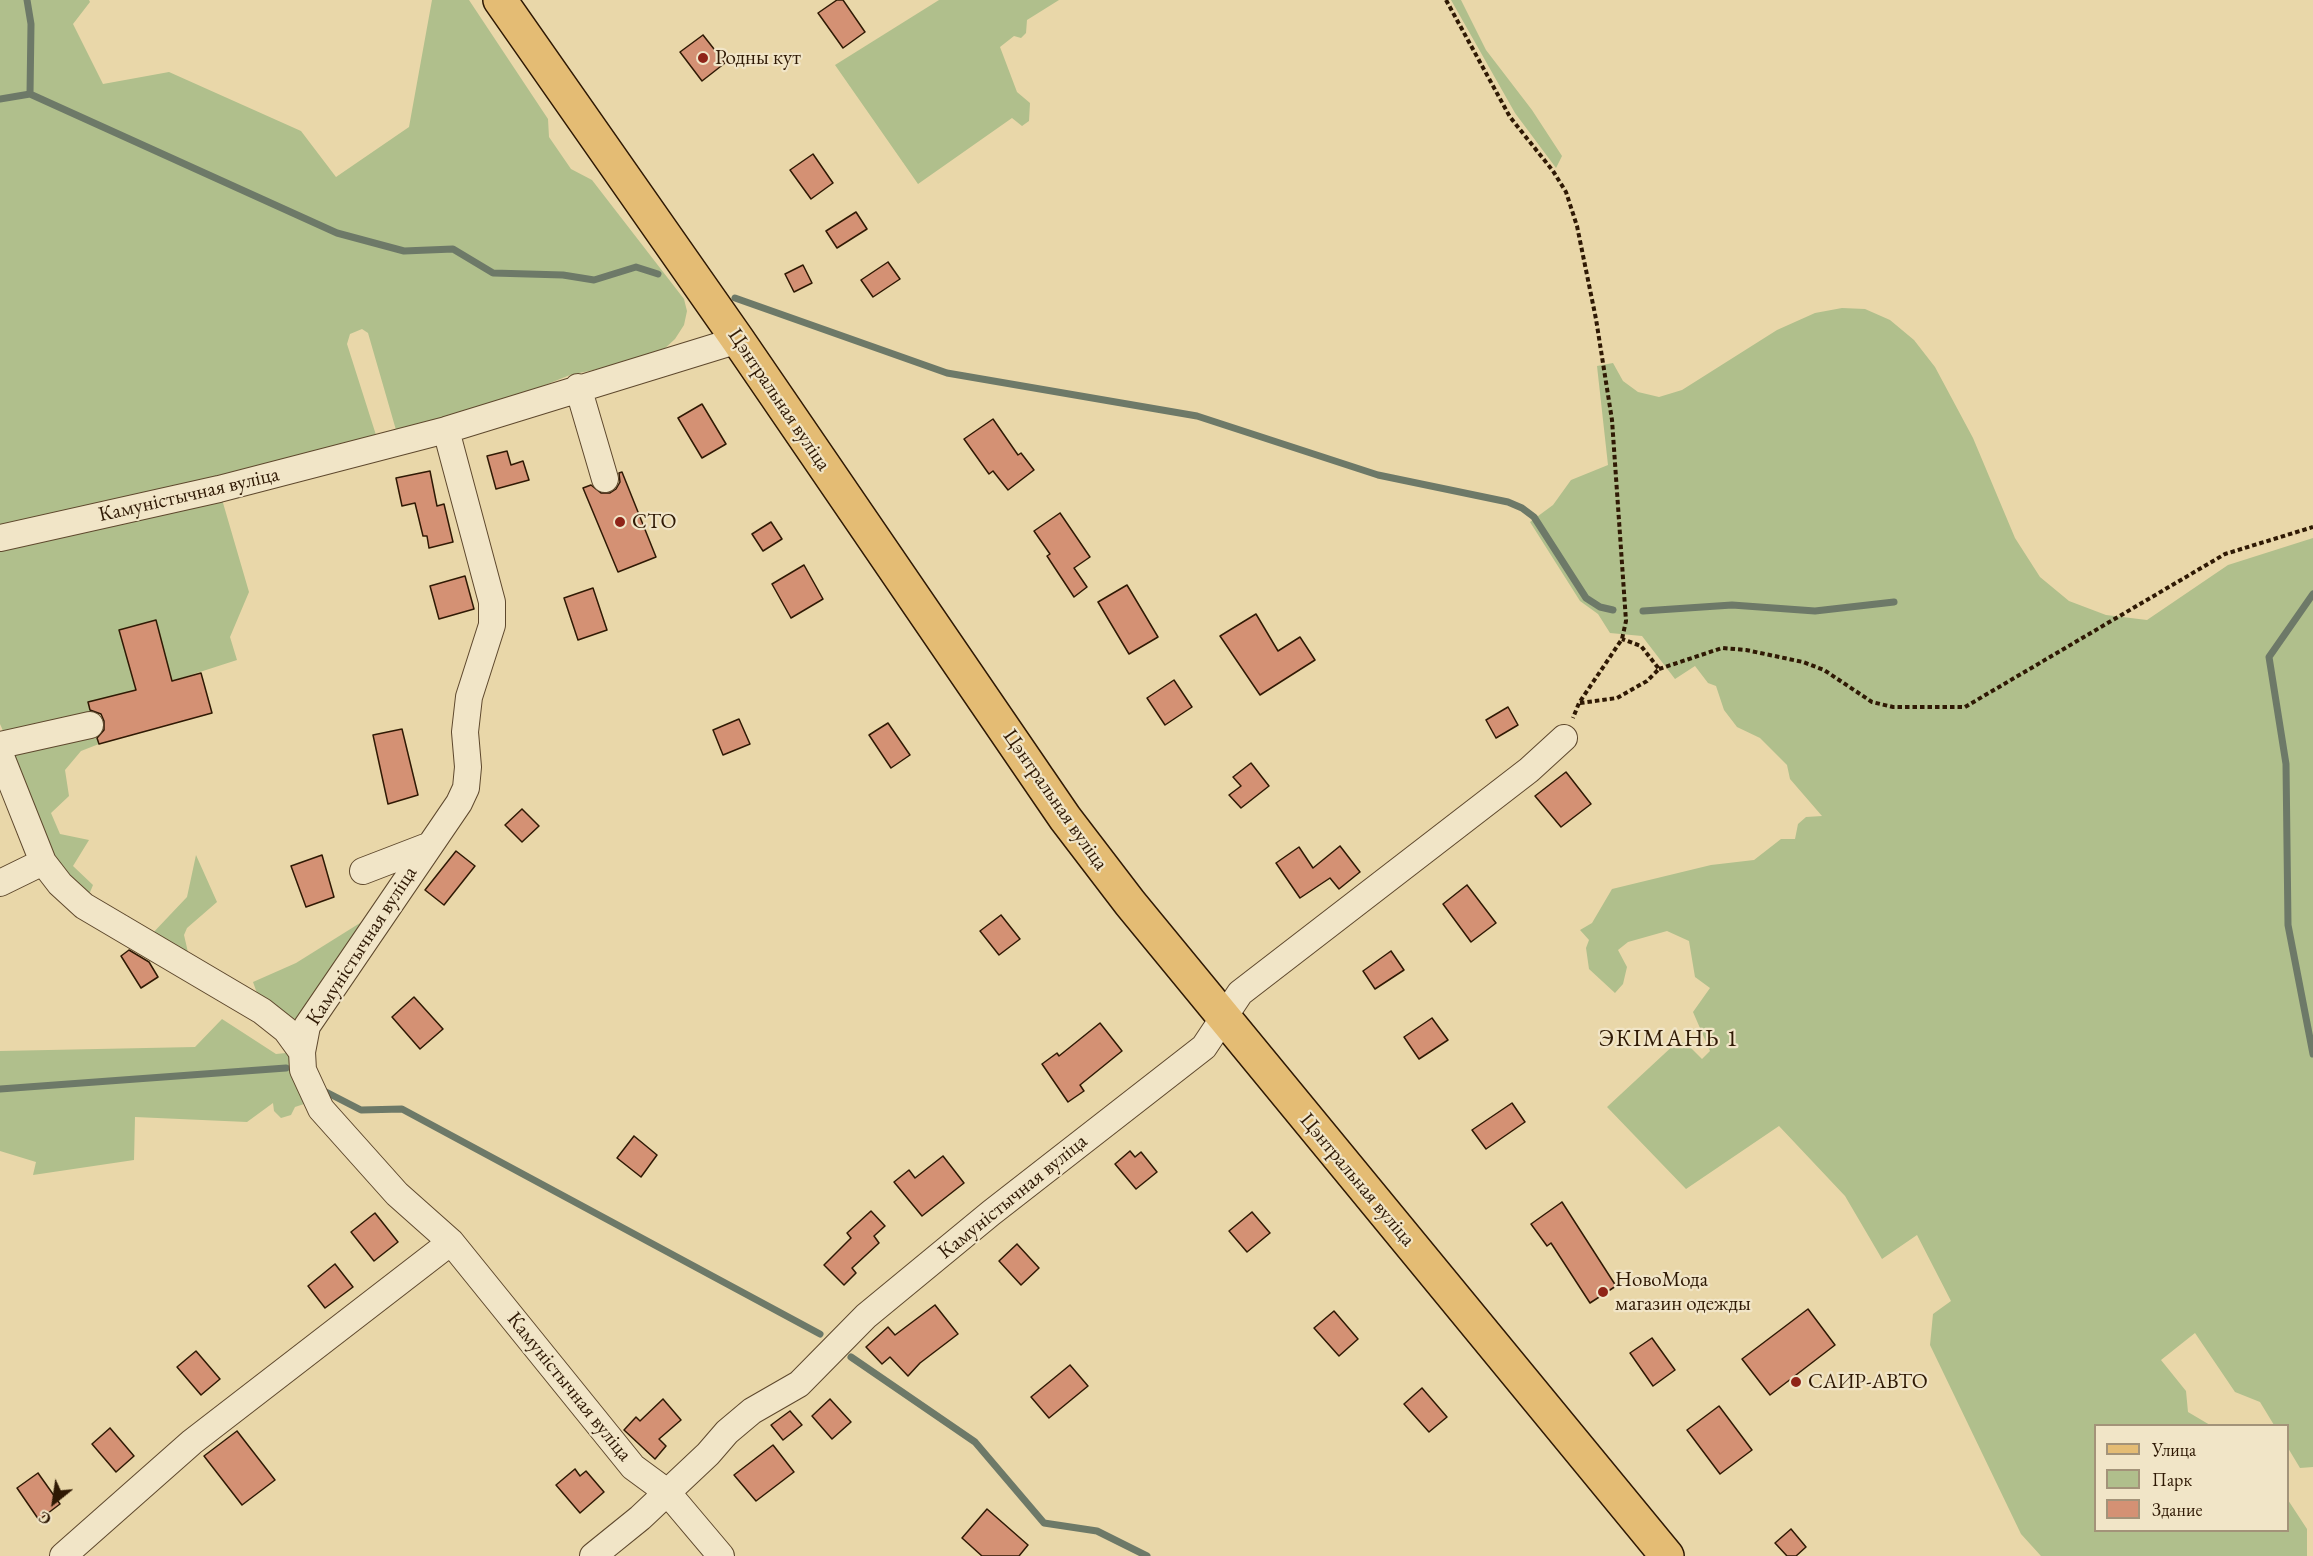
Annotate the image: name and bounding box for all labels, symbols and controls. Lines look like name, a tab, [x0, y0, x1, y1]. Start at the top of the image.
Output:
place label: Родны кут	[715, 45, 801, 71]
marker: Родны кут	[696, 51, 710, 65]
street label: Цэнтральная вуліца	[722, 324, 836, 476]
street label: Камуністычная вуліца	[96, 462, 282, 528]
place label: СТО	[632, 509, 677, 535]
marker: СТО	[613, 515, 627, 529]
street label: Цэнтральная вуліца	[997, 725, 1113, 875]
street label: Камуністычная вуліца	[301, 862, 423, 1030]
district label: ЭКІМАНЬ 1	[1599, 1025, 1739, 1053]
street label: Цэнтральная вуліца	[1294, 1108, 1420, 1252]
street label: Камуністычная вуліца	[933, 1129, 1093, 1265]
place label: НовоМода магазин одежды	[1615, 1267, 1751, 1317]
marker: НовоМода магазин одежды	[1596, 1285, 1610, 1299]
street label: Камуністычная вуліца	[501, 1307, 637, 1467]
place label: САИР-АВТО	[1808, 1369, 1928, 1395]
marker: САИР-АВТО	[1789, 1375, 1803, 1389]
legend	[2094, 1424, 2289, 1532]
text: Улица	[2152, 1438, 2196, 1461]
text: Парк	[2152, 1468, 2192, 1491]
north arrow	[24, 1472, 84, 1532]
text: Здание	[2152, 1498, 2202, 1521]
text: С	[35, 1506, 55, 1530]

